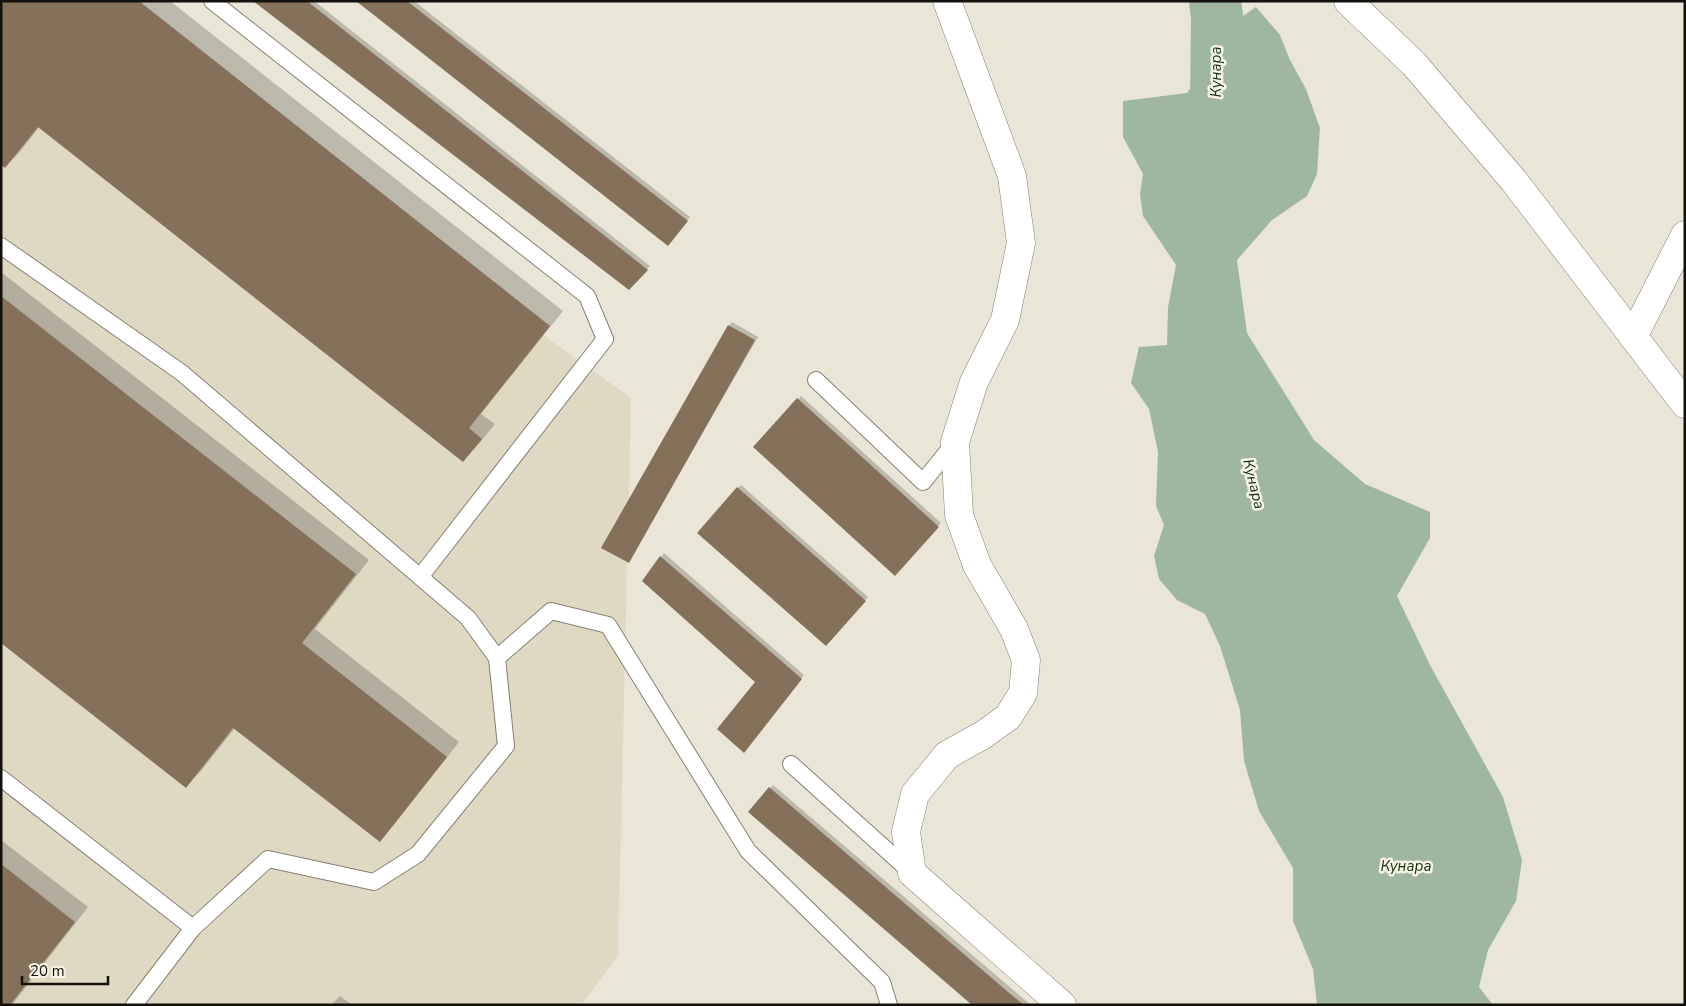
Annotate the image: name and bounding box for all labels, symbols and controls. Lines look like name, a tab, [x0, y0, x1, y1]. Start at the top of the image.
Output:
water label: Кунара	[1206, 47, 1226, 98]
water label: Кунара	[1238, 457, 1270, 511]
water label: Кунара	[1381, 856, 1432, 876]
scale bar	[22, 954, 109, 986]
text: 20 m	[30, 961, 65, 981]

